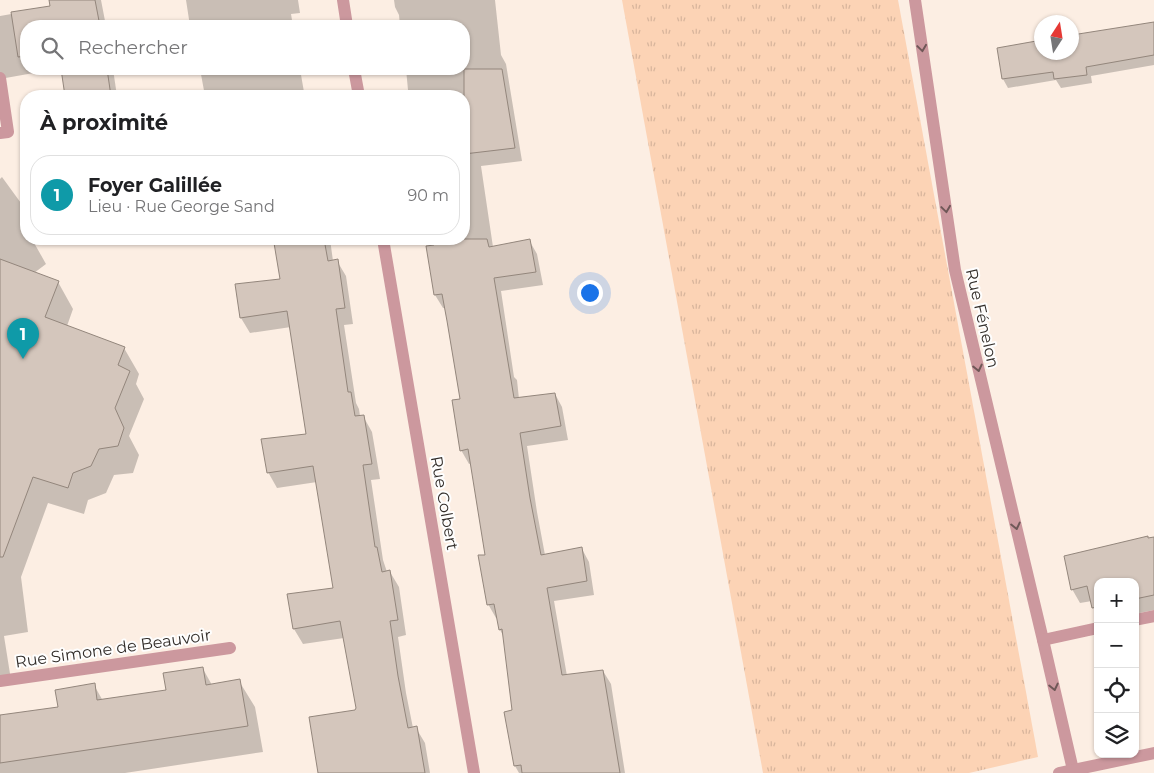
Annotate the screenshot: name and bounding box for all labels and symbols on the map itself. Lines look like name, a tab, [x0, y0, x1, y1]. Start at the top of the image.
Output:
north arrow	[1034, 15, 1079, 60]
one-way arrow	[916, 45, 927, 53]
one-way arrow	[940, 205, 951, 213]
street label: Rue Fénelon	[962, 267, 1003, 370]
your location	[577, 280, 603, 306]
pin: 1	[7, 318, 39, 359]
one-way arrow	[972, 364, 983, 373]
street label: Rue Colbert	[427, 455, 462, 552]
one-way arrow	[1010, 522, 1021, 531]
street label: Rue Simone de Beauvoir	[14, 625, 212, 672]
one-way arrow	[1048, 683, 1059, 692]

